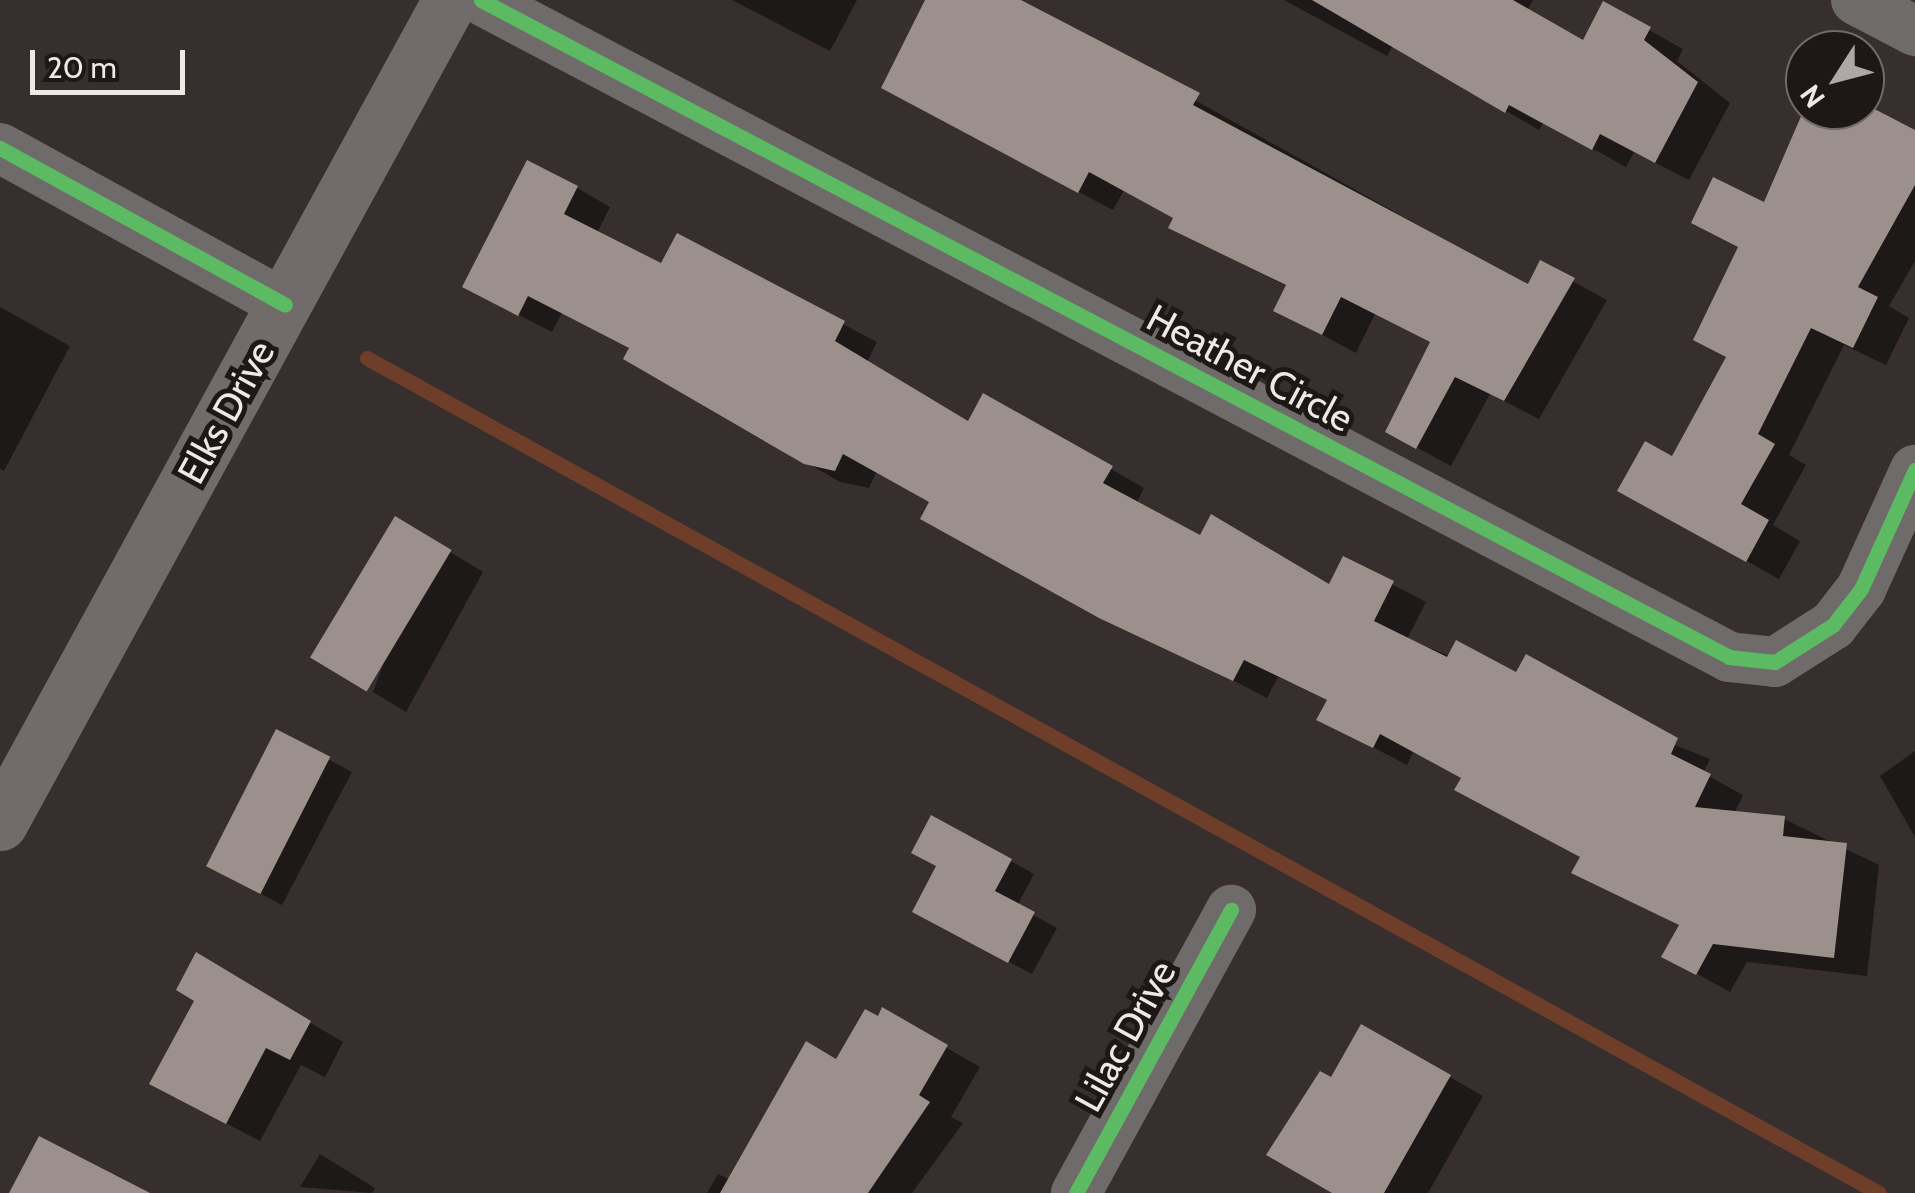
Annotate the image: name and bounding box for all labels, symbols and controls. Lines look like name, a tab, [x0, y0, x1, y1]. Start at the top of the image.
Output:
scale bar	[35, 30, 190, 92]
north arrow	[1785, 30, 1885, 130]
text: 20 m	[47, 49, 117, 86]
text: N	[1793, 78, 1832, 114]
street label: Heather Circle	[1139, 295, 1361, 441]
street label: Elks Drive	[168, 332, 284, 492]
street label: Lilac Drive	[1065, 953, 1185, 1119]

